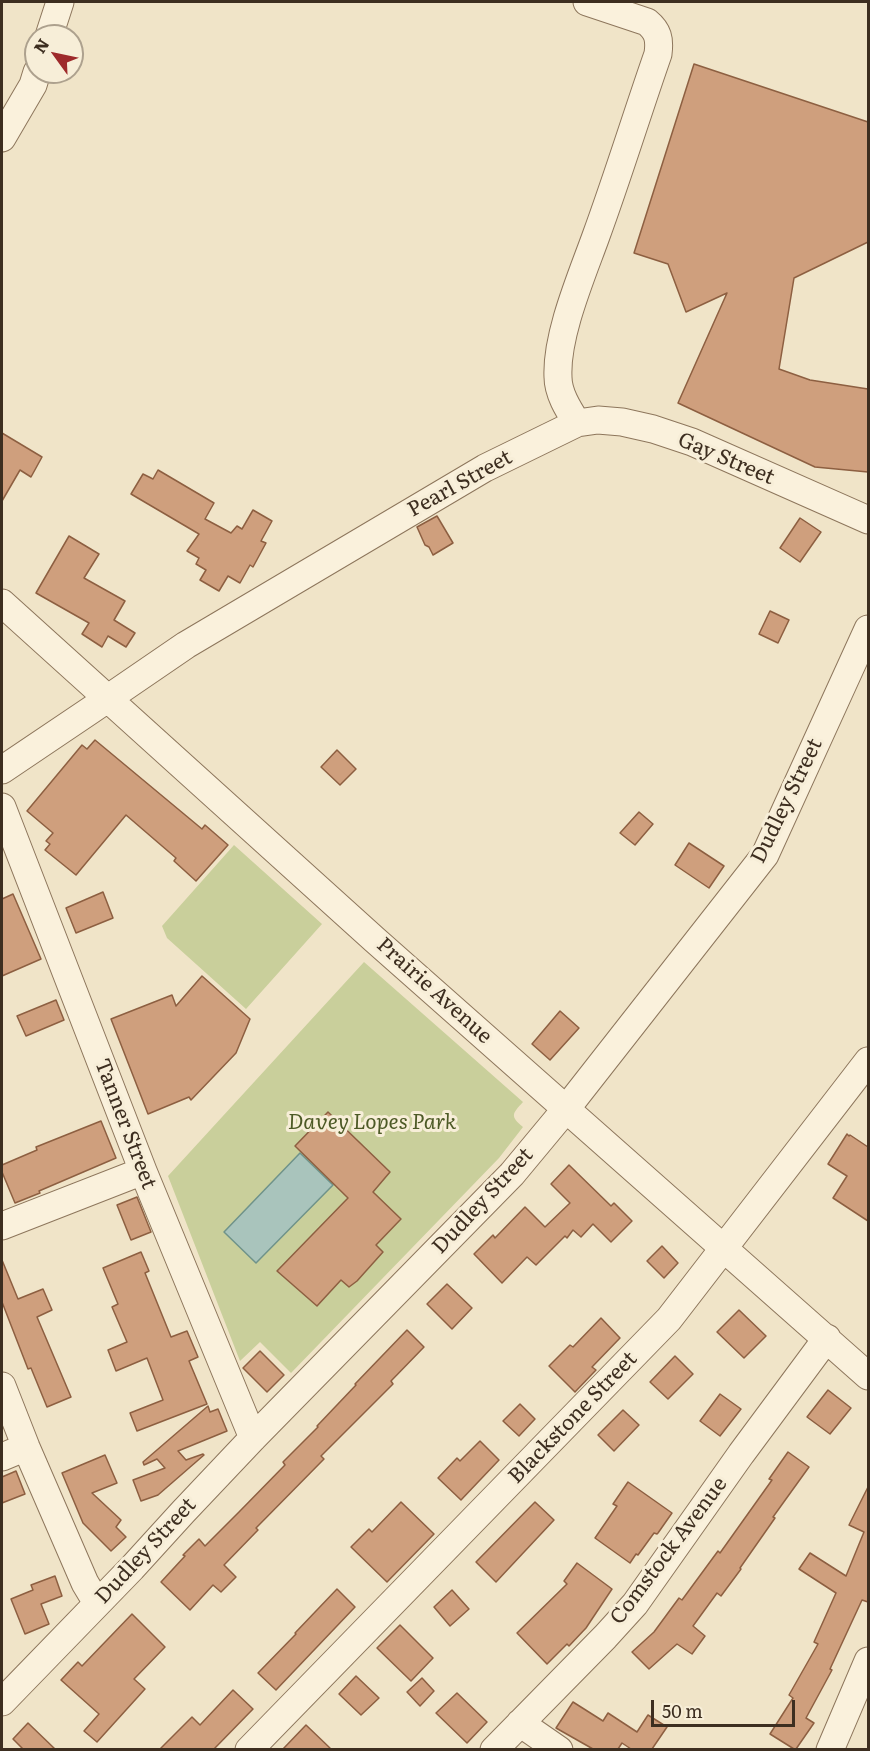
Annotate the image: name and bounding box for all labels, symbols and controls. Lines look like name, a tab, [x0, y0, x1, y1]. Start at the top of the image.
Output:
north arrow	[24, 24, 84, 84]
text: N	[27, 33, 54, 57]
street label: Gay Street	[674, 427, 778, 491]
street label: Pearl Street	[403, 445, 517, 523]
street label: Dudley Street	[746, 734, 828, 868]
street label: Prairie Avenue	[371, 933, 497, 1049]
street label: Tanner Street	[89, 1055, 161, 1193]
park label: Davey Lopes Park	[288, 1110, 456, 1136]
street label: Dudley Street	[427, 1143, 539, 1259]
street label: Blackstone Street	[504, 1347, 642, 1489]
street label: Comstock Avenue	[605, 1472, 733, 1630]
street label: Dudley Street	[90, 1493, 202, 1609]
scale bar	[654, 1688, 798, 1726]
text: 50 m	[662, 1697, 703, 1724]

